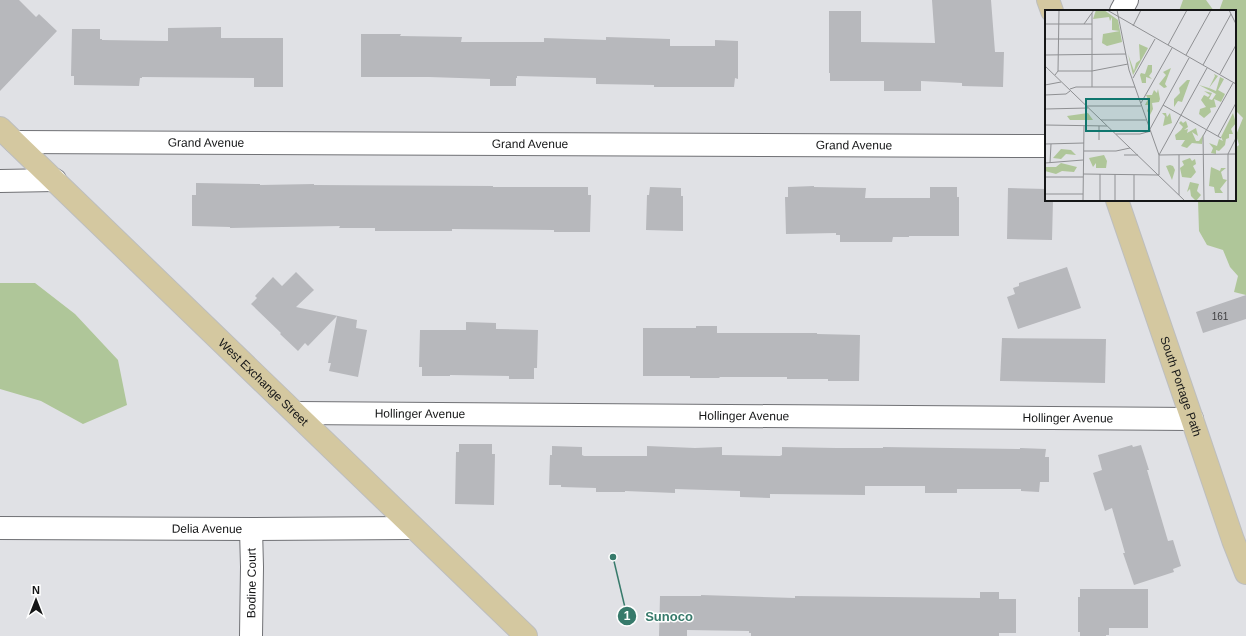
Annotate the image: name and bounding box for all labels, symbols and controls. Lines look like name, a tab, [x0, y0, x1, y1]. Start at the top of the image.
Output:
inset map	[1045, 10, 1236, 201]
street label: Grand Avenue	[168, 136, 245, 150]
street label: Grand Avenue	[492, 137, 569, 151]
street label: Grand Avenue	[816, 138, 893, 152]
house number: 161	[1212, 311, 1229, 322]
street label: South Portage Path	[1157, 334, 1204, 438]
street label: West Exchange Street	[215, 336, 312, 429]
street label: Hollinger Avenue	[375, 407, 466, 421]
street label: Hollinger Avenue	[699, 409, 790, 423]
street label: Hollinger Avenue	[1023, 411, 1114, 425]
street label: Delia Avenue	[172, 522, 243, 536]
street label: Bodine Court	[244, 547, 259, 618]
north arrow	[16, 580, 56, 620]
text: N	[32, 584, 40, 596]
callout: Sunoco	[617, 604, 700, 629]
text: 1	[624, 609, 631, 623]
text: Sunoco	[645, 609, 693, 624]

